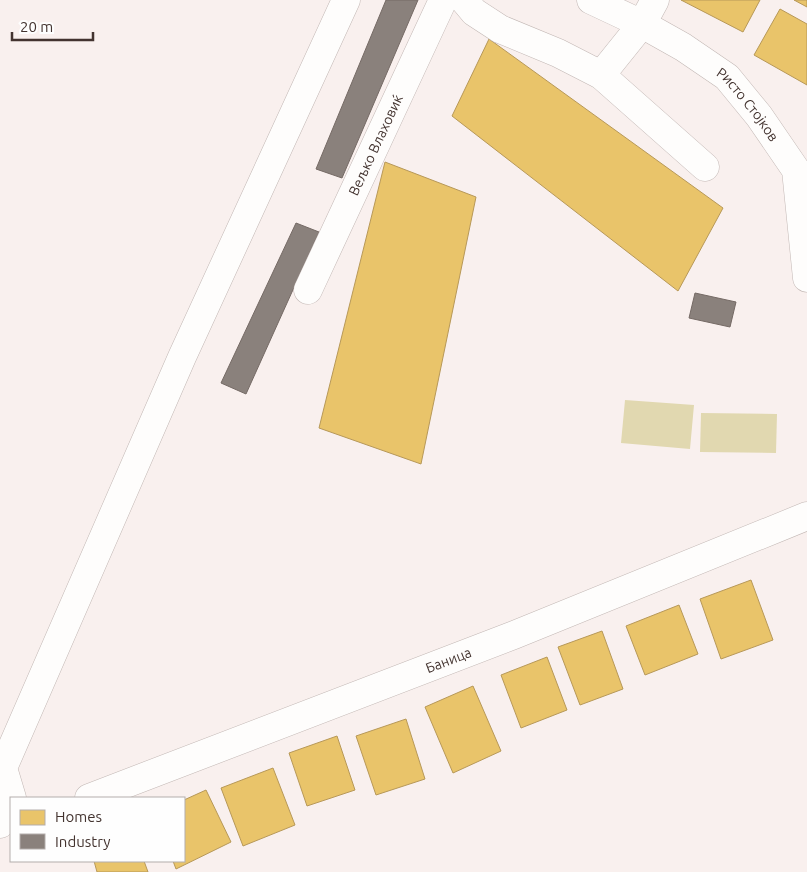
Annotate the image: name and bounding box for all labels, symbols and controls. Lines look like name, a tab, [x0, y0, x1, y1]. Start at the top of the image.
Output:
scale bar	[12, 10, 94, 42]
text: 20 m	[20, 18, 53, 35]
street label: Ристо Стојков	[714, 64, 782, 144]
street label: Вељко Влаховиќ	[345, 92, 406, 198]
street label: Баница	[423, 644, 474, 676]
legend	[10, 797, 185, 862]
text: Homes	[55, 808, 102, 825]
text: Industry	[55, 833, 110, 850]

